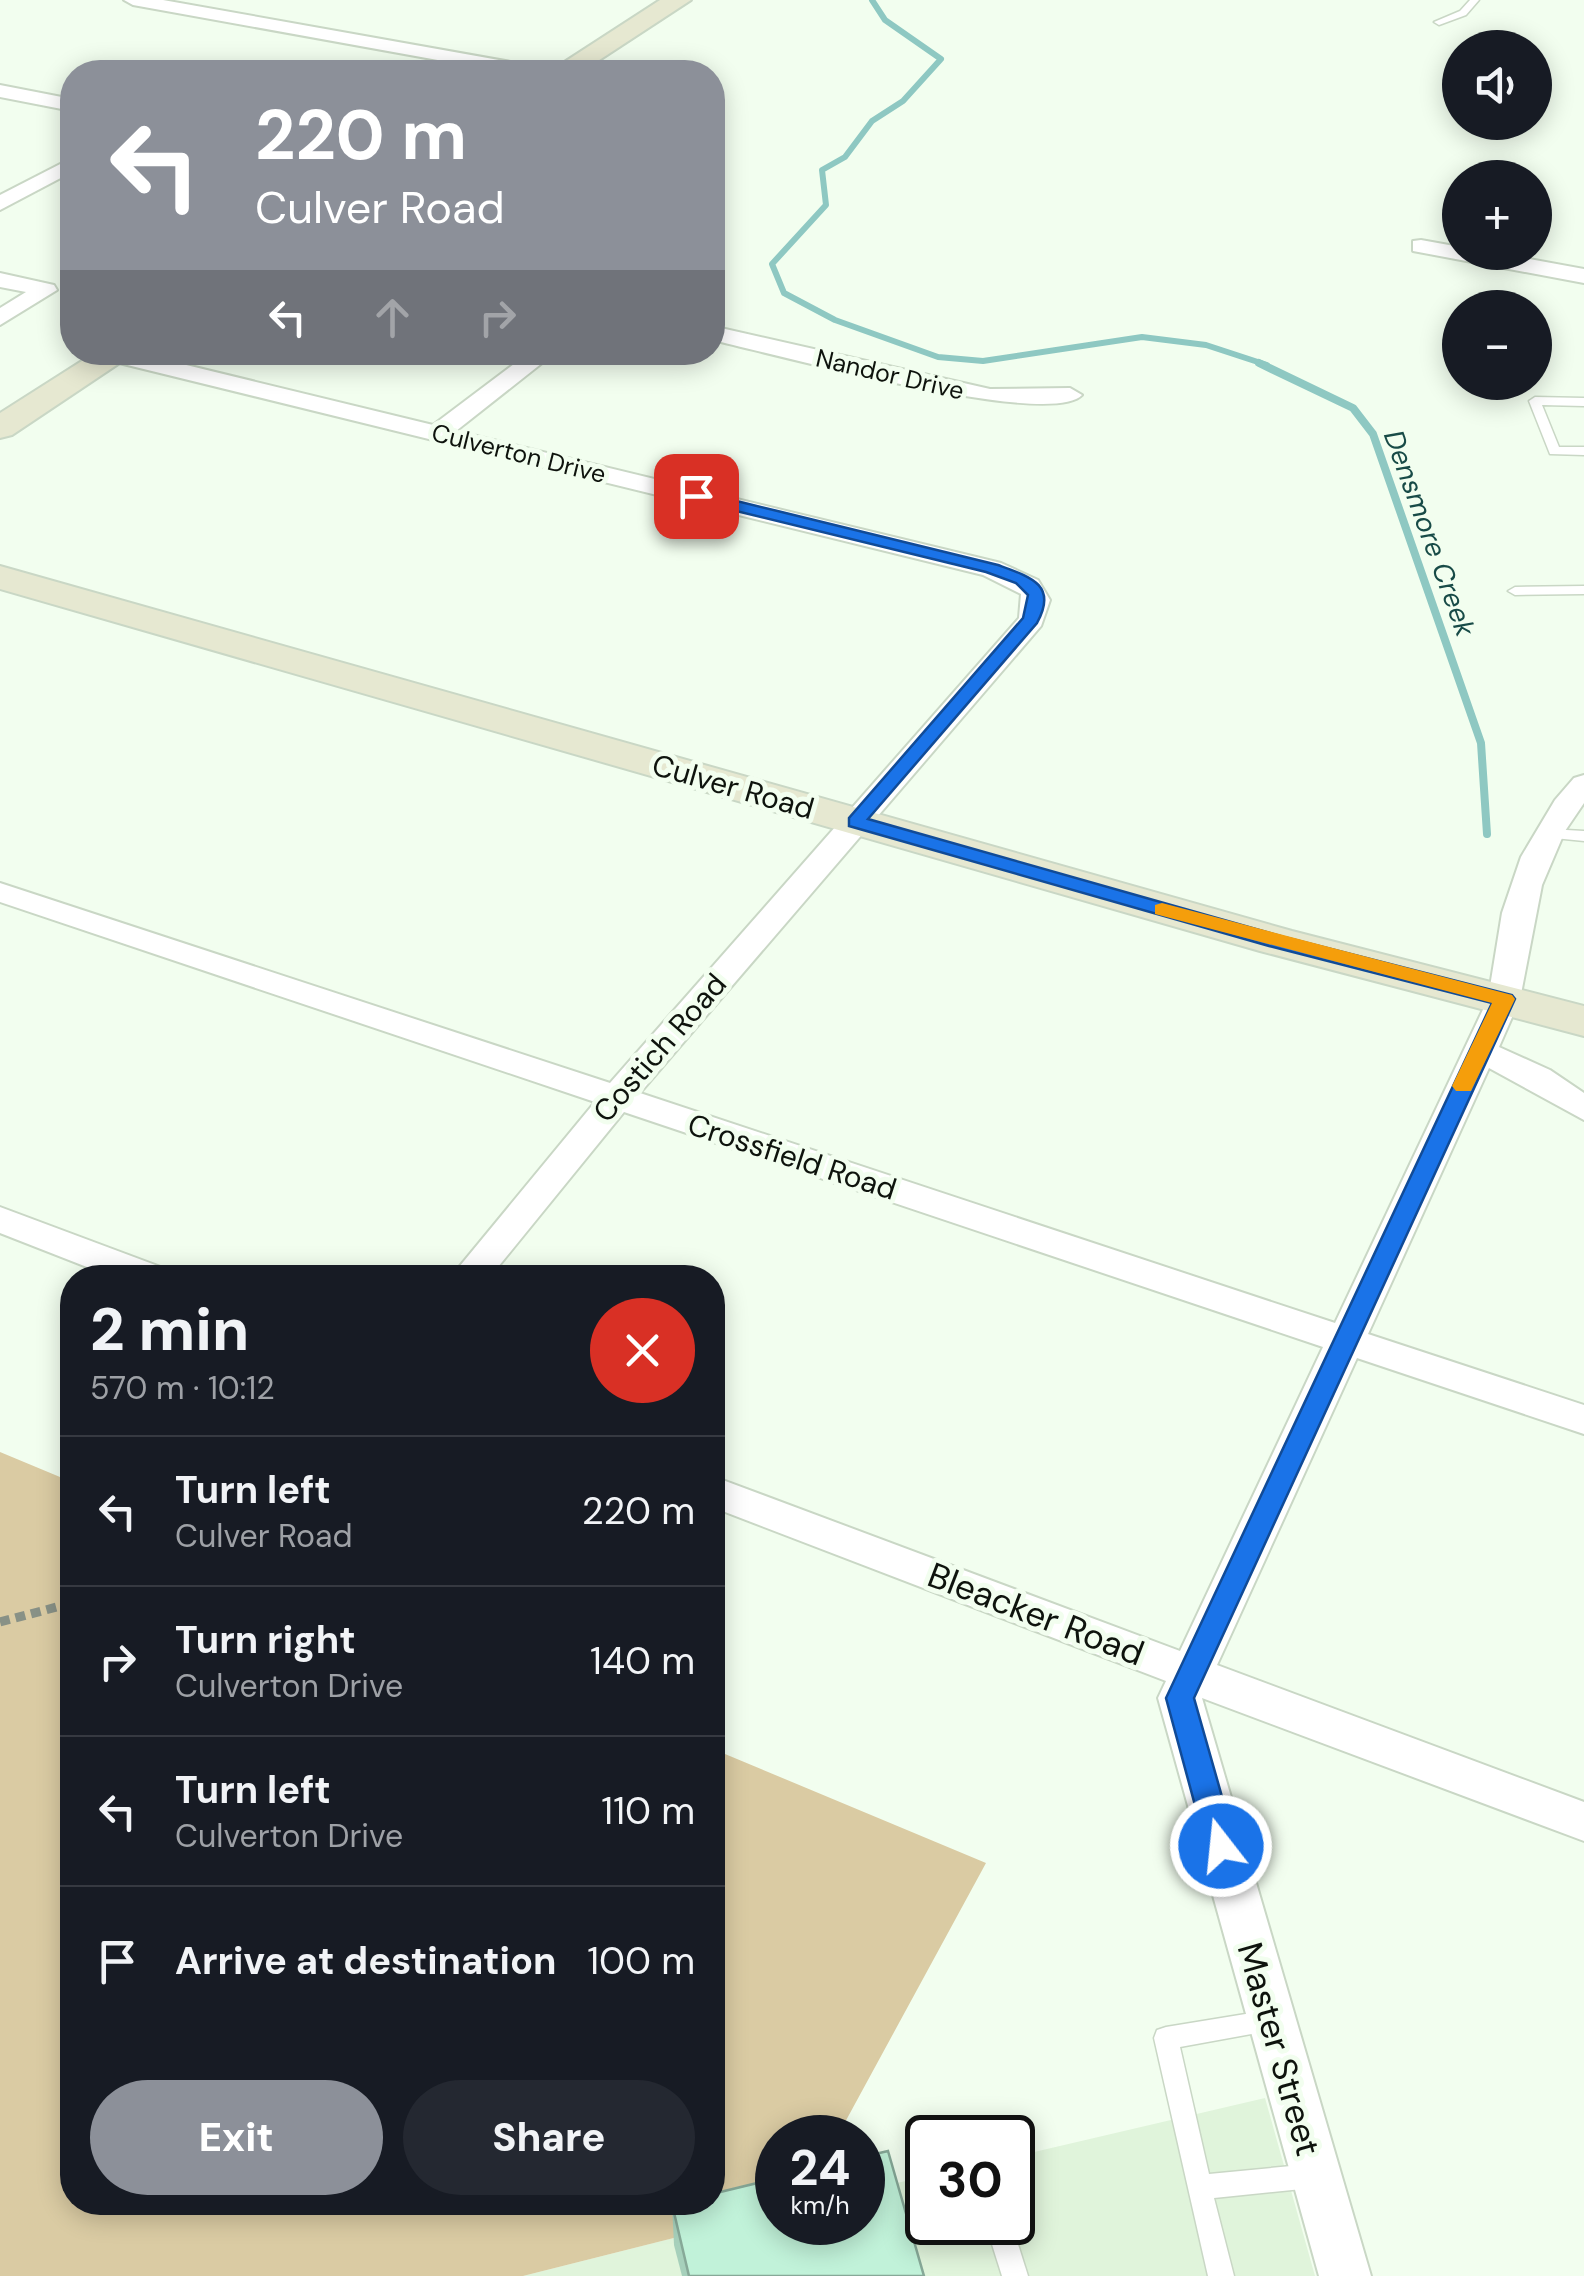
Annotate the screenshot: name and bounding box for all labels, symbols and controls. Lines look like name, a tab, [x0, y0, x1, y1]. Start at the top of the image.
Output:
map controls	[1442, 30, 1552, 400]
button: sound	[1442, 30, 1552, 140]
text: 220 m	[255, 90, 467, 181]
icon: left	[90, 100, 220, 230]
button: +	[1442, 160, 1552, 270]
text: Culver Road	[255, 178, 505, 237]
icon: left	[260, 290, 315, 345]
icon: ahead	[365, 290, 420, 345]
icon: right	[470, 290, 525, 345]
button: −	[1442, 290, 1552, 400]
street label: Nandor Drive	[813, 341, 967, 408]
street label: Culverton Drive	[428, 416, 609, 491]
water label: Densmore Creek	[1375, 425, 1484, 642]
pin	[654, 454, 739, 539]
icon: arrive	[669, 469, 724, 524]
street label: Culver Road	[648, 745, 819, 828]
street label: Costich Road	[584, 965, 735, 1130]
street label: Crossfield Road	[683, 1104, 901, 1209]
text: 2 min	[90, 1290, 249, 1369]
button: close	[590, 1298, 695, 1403]
text: 570 m · 10:12	[90, 1367, 275, 1409]
text: Turn left	[175, 1465, 331, 1515]
icon: left	[90, 1484, 145, 1539]
text: 220 m	[582, 1486, 695, 1536]
text: Culver Road	[175, 1515, 353, 1557]
street label: Bleacker Road	[921, 1552, 1151, 1676]
text: Turn right	[175, 1615, 356, 1665]
icon: right	[90, 1634, 145, 1689]
text: 140 m	[590, 1636, 695, 1686]
text: Culverton Drive	[175, 1665, 403, 1707]
text: Turn left	[175, 1765, 331, 1815]
icon: left	[90, 1784, 145, 1839]
text: 110 m	[601, 1786, 695, 1836]
position arrow	[1169, 1794, 1273, 1898]
text: Culverton Drive	[175, 1815, 403, 1857]
icon: arrive	[90, 1934, 145, 1989]
text: Arrive at destination	[175, 1936, 557, 1986]
text: 100 m	[587, 1936, 695, 1986]
street label: Master Street	[1227, 1937, 1331, 2161]
button: Exit	[90, 2080, 383, 2195]
button: Share	[403, 2080, 695, 2195]
speed limit sign: 30	[905, 2115, 1035, 2245]
text: 24	[790, 2135, 851, 2201]
text: km/h	[790, 2189, 850, 2222]

